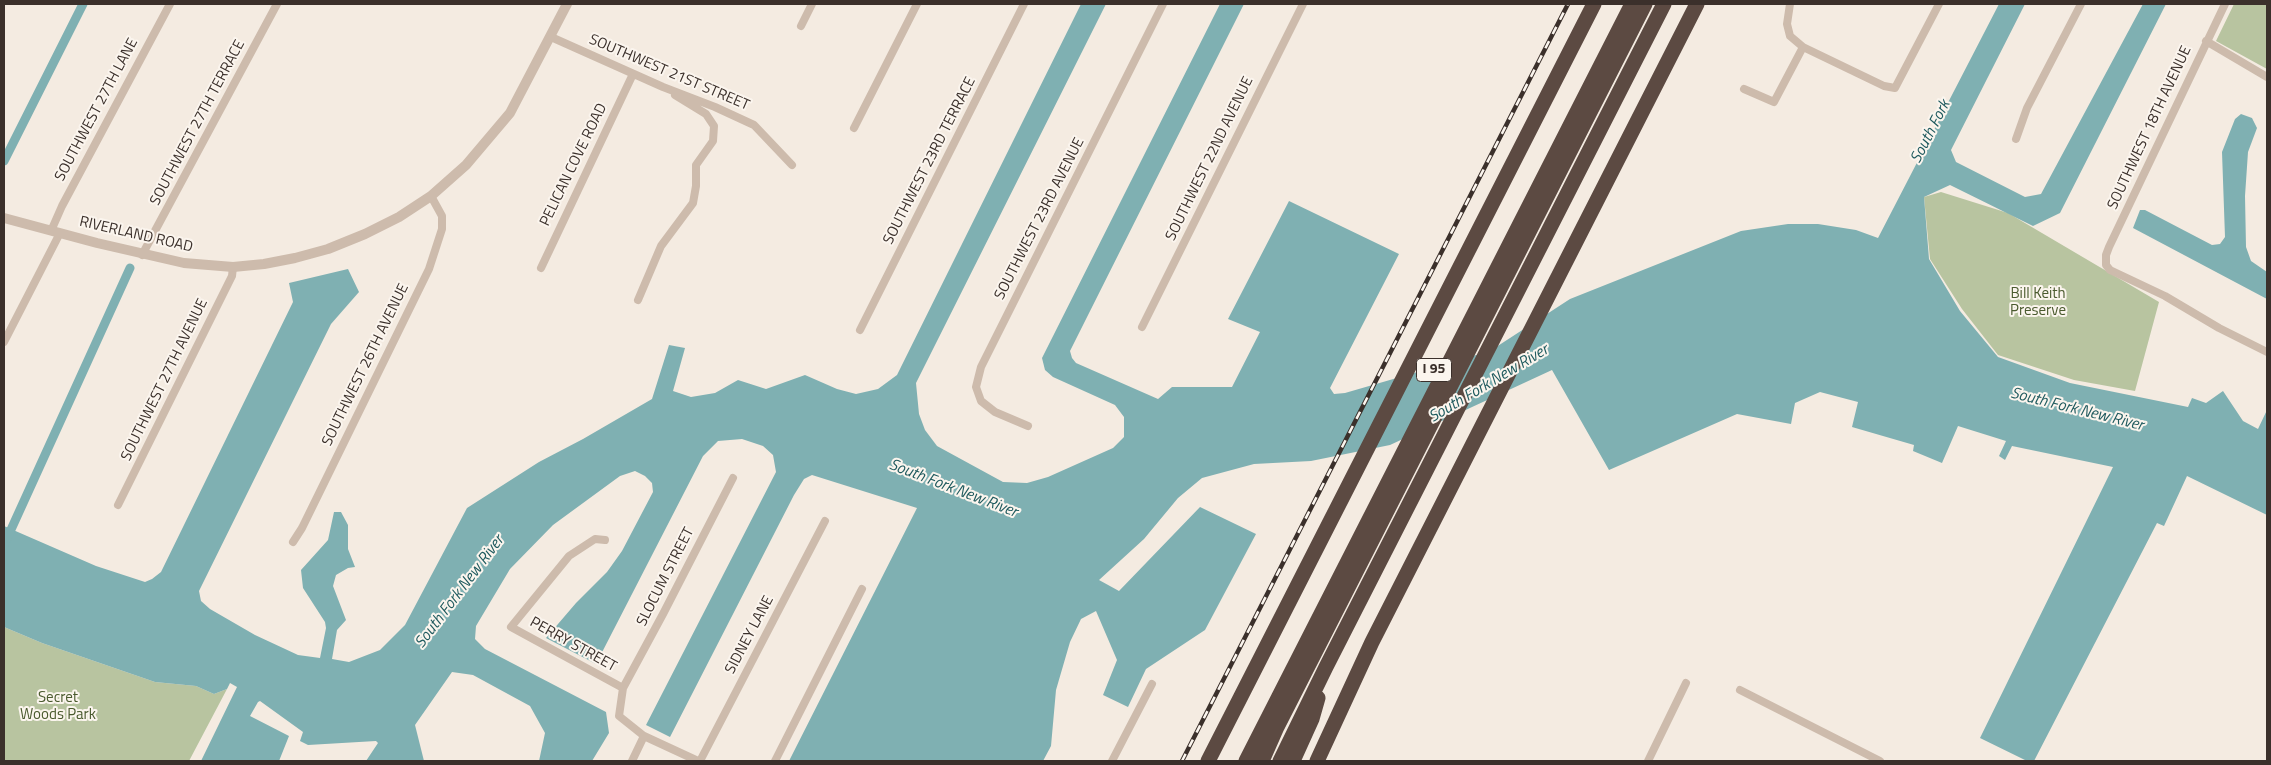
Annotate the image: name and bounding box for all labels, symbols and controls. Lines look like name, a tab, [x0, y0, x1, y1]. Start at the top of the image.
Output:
street label: SOUTHWEST 21ST STREET	[586, 31, 752, 115]
street label: SOUTHWEST 27TH LANE	[52, 35, 142, 185]
street label: SOUTHWEST 27TH TERRACE	[147, 37, 249, 209]
street label: SOUTHWEST 18TH AVENUE	[2104, 43, 2196, 213]
street label: SOUTHWEST 23RD TERRACE	[880, 74, 980, 248]
street label: SOUTHWEST 22ND AVENUE	[1162, 74, 1258, 244]
water label: South Fork	[1907, 97, 1955, 167]
street label: PELICAN COVE ROAD	[536, 101, 612, 229]
street label: SOUTHWEST 23RD AVENUE	[991, 135, 1089, 303]
street label: RIVERLAND ROAD	[77, 213, 195, 257]
street label: SOUTHWEST 26TH AVENUE	[319, 281, 413, 449]
park label: Bill Keith Preserve	[2010, 285, 2066, 320]
street label: SOUTHWEST 27TH AVENUE	[118, 296, 212, 464]
water label: South Fork New River	[1426, 341, 1552, 427]
road number: I 95	[1416, 358, 1452, 382]
water label: South Fork New River	[2009, 384, 2145, 436]
water label: South Fork New River	[886, 456, 1020, 522]
street label: SLOCUM STREET	[633, 525, 699, 629]
water label: South Fork New River	[411, 532, 509, 652]
street label: SIDNEY LANE	[722, 593, 778, 677]
street label: PERRY STREET	[526, 614, 620, 676]
park label: Secret Woods Park	[20, 689, 96, 724]

